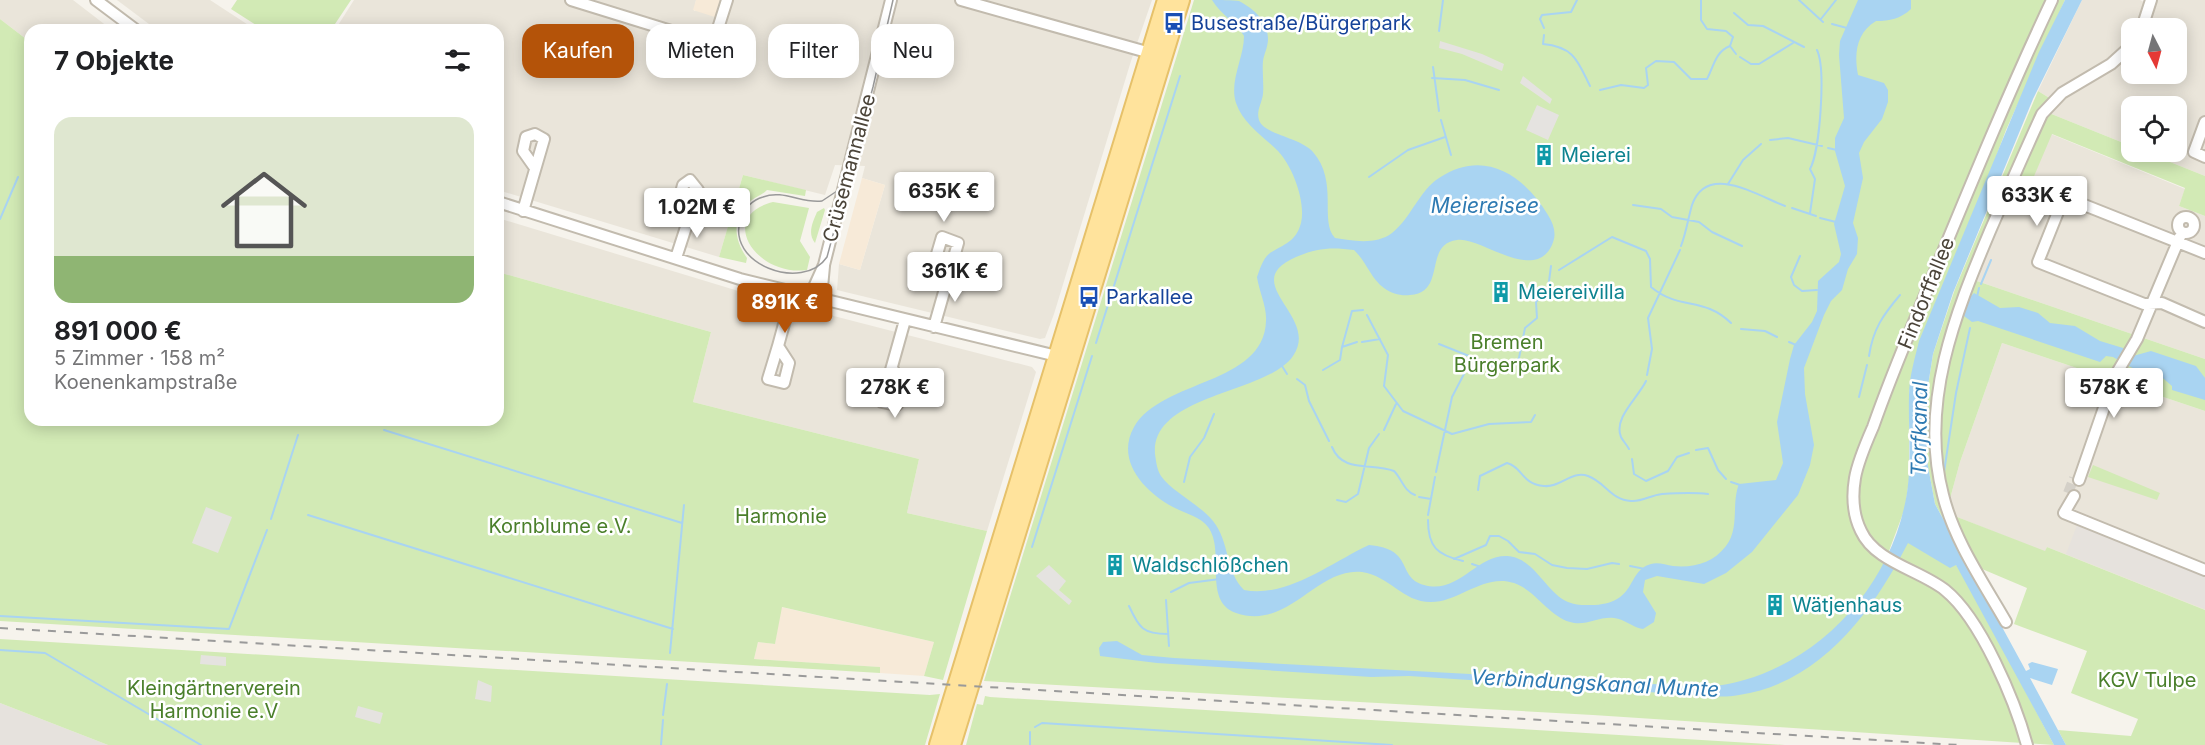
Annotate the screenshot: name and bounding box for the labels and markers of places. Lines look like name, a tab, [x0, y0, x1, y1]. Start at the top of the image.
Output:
bus stop icon: Busestraße/Bürgerpark	[1162, 11, 1186, 35]
place label: Busestraße/Bürgerpark	[1191, 11, 1412, 35]
building icon: Meierei	[1532, 143, 1556, 167]
place label: Meierei	[1561, 143, 1631, 167]
pin: 635K €	[895, 172, 993, 223]
pin: 633K €	[1988, 176, 2086, 227]
pin: 1.02M €	[642, 188, 752, 239]
pin: 361K €	[906, 252, 1004, 303]
building icon: Meiereivilla	[1489, 280, 1513, 304]
place label: Meiereivilla	[1518, 280, 1625, 304]
pin: 891K €	[736, 283, 834, 334]
bus stop icon: Parkallee	[1077, 285, 1101, 309]
place label: Parkallee	[1106, 285, 1193, 309]
pin: 278K €	[846, 368, 944, 419]
pin: 578K €	[2065, 368, 2163, 419]
building icon: Waldschlößchen	[1103, 553, 1127, 577]
place label: Waldschlößchen	[1132, 553, 1289, 577]
building icon: Wätjenhaus	[1763, 593, 1787, 617]
place label: Wätjenhaus	[1792, 593, 1902, 617]

